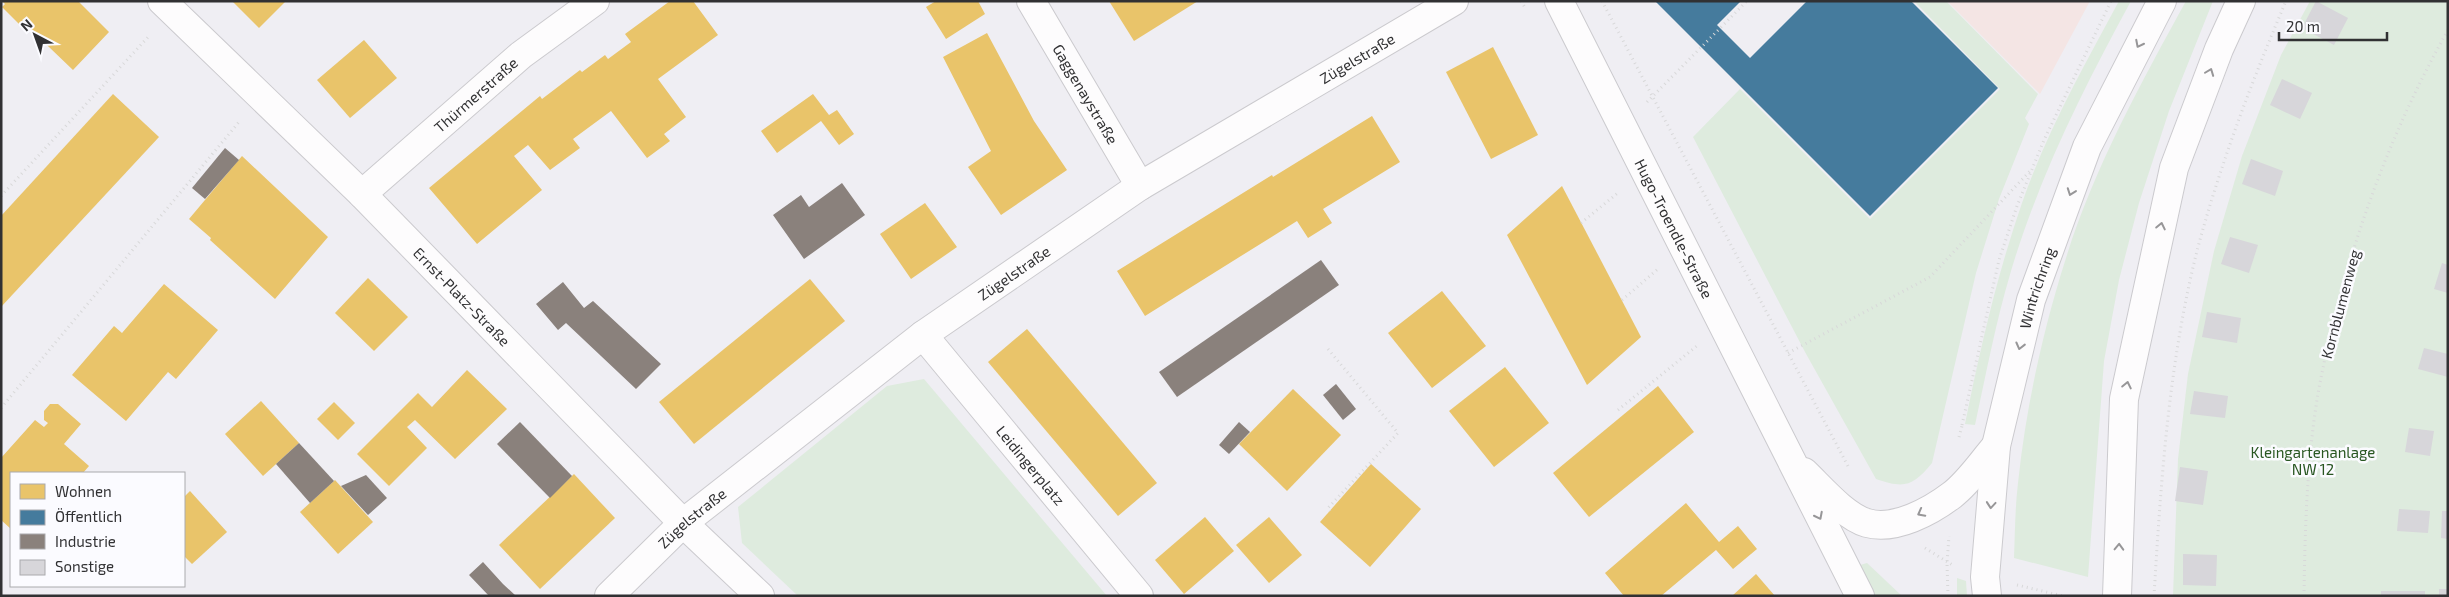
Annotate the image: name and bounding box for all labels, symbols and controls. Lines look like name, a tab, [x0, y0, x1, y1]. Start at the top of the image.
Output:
north arrow	[10, 10, 60, 60]
scale bar	[2279, 10, 2386, 42]
text: N	[17, 15, 36, 35]
text: 20 m	[2286, 17, 2320, 35]
street label: Zügelstraße	[1316, 29, 1398, 87]
one-way arrow	[2135, 39, 2145, 48]
street label: Gaggenaystraße	[1049, 41, 1122, 147]
street label: Thürmerstraße	[430, 53, 521, 136]
one-way arrow	[2204, 68, 2214, 76]
street label: Hugo-Troendle-Straße	[1631, 156, 1717, 301]
one-way arrow	[2067, 187, 2077, 195]
one-way arrow	[2155, 221, 2166, 230]
street label: Zügelstraße	[974, 242, 1053, 304]
street label: Ernst-Platz-Straße	[410, 243, 514, 350]
street label: Wintrichring	[2015, 244, 2059, 331]
street label: Kornblumenweg	[2317, 247, 2363, 360]
one-way arrow	[2015, 341, 2026, 350]
one-way arrow	[2121, 380, 2132, 389]
street label: Leidingerplatz	[993, 422, 1069, 509]
park label: Kleingartenanlage NW 12	[2251, 443, 2375, 478]
legend	[10, 472, 185, 587]
text: Wohnen	[55, 482, 112, 500]
street label: Zügelstraße	[654, 484, 729, 552]
one-way arrow	[1986, 501, 1997, 509]
one-way arrow	[1917, 506, 1926, 516]
text: Öffentlich	[55, 507, 122, 525]
one-way arrow	[1813, 510, 1823, 519]
text: Industrie	[55, 532, 116, 550]
one-way arrow	[2114, 543, 2124, 550]
text: Sonstige	[55, 557, 114, 575]

